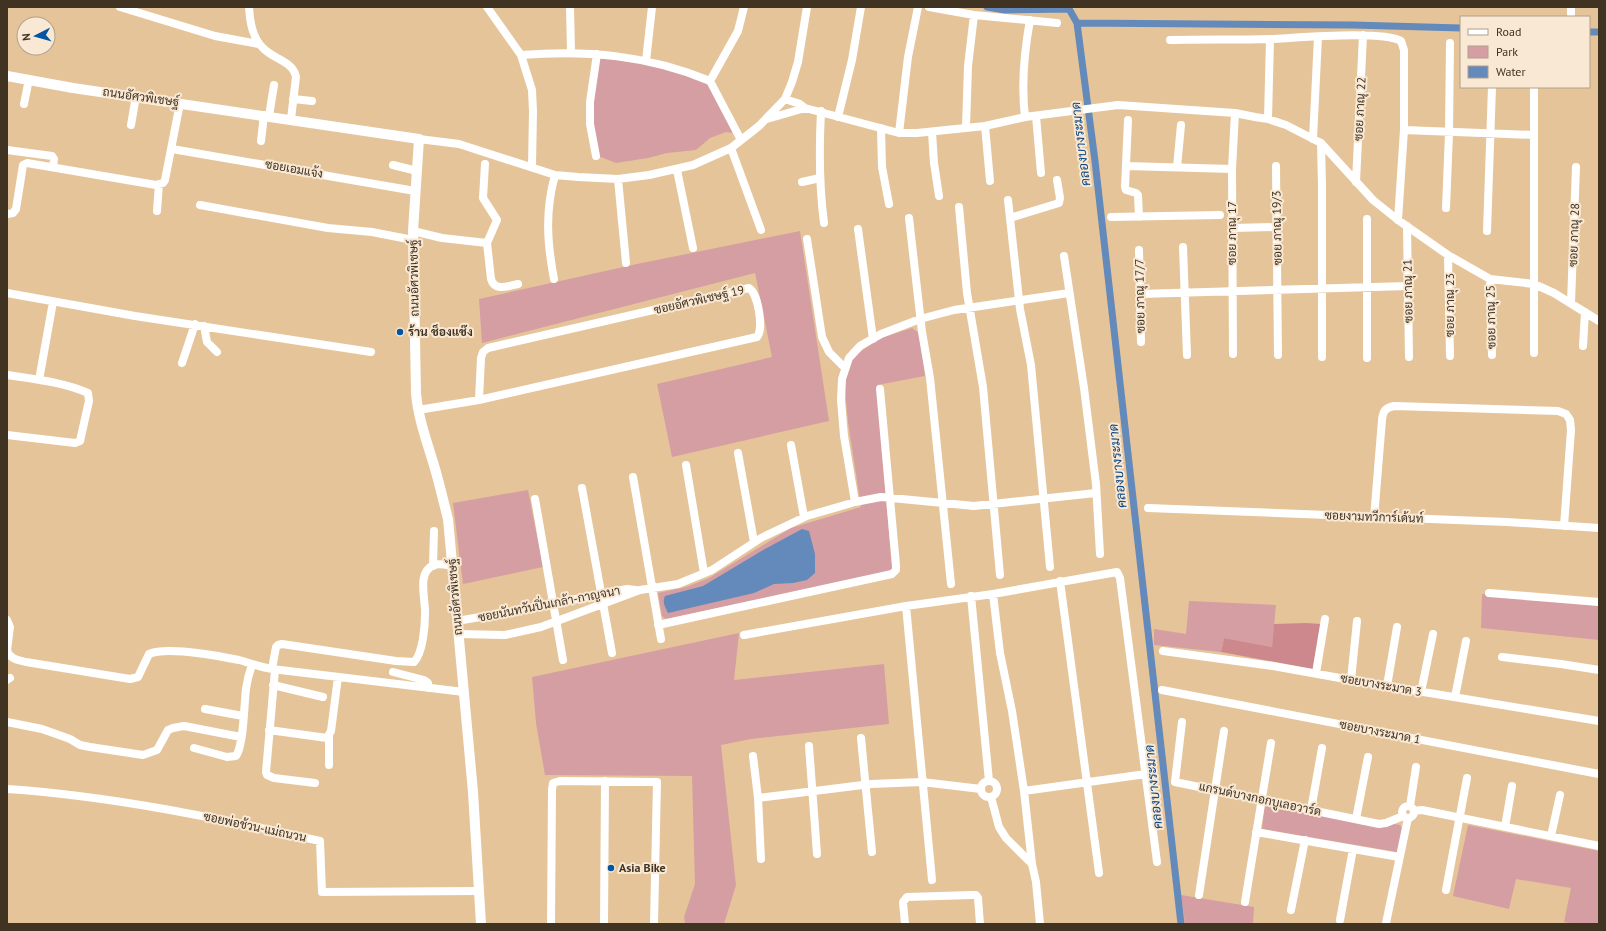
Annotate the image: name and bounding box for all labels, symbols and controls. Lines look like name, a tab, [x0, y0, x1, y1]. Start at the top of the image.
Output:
north arrow	[16, 16, 56, 56]
legend	[1460, 16, 1590, 88]
text: Road	[1496, 24, 1521, 39]
text: N	[19, 33, 33, 41]
text: Park	[1496, 44, 1518, 59]
text: Water	[1496, 64, 1526, 79]
street label: ซอย ภาณุ 22	[1350, 77, 1371, 141]
street label: ถนนอัศวพิเชษฐ์	[102, 84, 180, 110]
water label: คลองบางระมาด	[1067, 101, 1094, 187]
street label: ซอยเอมแจ้ง	[264, 156, 324, 181]
street label: ซอย ภาณุ 19/3	[1268, 190, 1287, 266]
street label: ซอย ภาณุ 17	[1224, 201, 1241, 265]
street label: ซอย ภาณุ 28	[1565, 203, 1584, 267]
street label: ถนนอัศวพิเชษฐ์	[405, 239, 423, 317]
street label: ซอย ภาณุ 17/7	[1131, 258, 1150, 334]
street label: ซอย ภาณุ 21	[1399, 259, 1418, 323]
street label: ซอย ภาณุ 23	[1442, 273, 1459, 337]
street label: ซอยอัศวพิเชษฐ์ 19	[652, 282, 746, 318]
street label: ซอย ภาณุ 25	[1482, 285, 1501, 349]
place label: ร้าน ช็องแช๊ง	[408, 324, 473, 339]
marker: ร้าน ช็องแช๊ง	[395, 327, 405, 337]
water label: คลองบางระมาด	[1105, 423, 1130, 509]
street label: ซอยงามทวีการ์เด้นท์	[1324, 507, 1424, 526]
street label: ถนนอัศวพิเชษฐ์	[444, 558, 466, 636]
street label: ซอยนันทวันปิ่นเกล้า-กาญจนา	[476, 580, 621, 625]
street label: ซอยบางระมาด 3	[1339, 670, 1423, 699]
street label: ซอยบางระมาด 1	[1338, 716, 1422, 747]
water label: คลองบางระมาด	[1141, 744, 1166, 830]
street label: แกรนด์บางกอกบูเลอวาร์ด	[1197, 778, 1323, 820]
street label: ซอยพ่อช้วน-แม่ถนวน	[202, 808, 308, 845]
place label: Asia Bike	[619, 860, 666, 875]
marker: Asia Bike	[606, 863, 616, 873]

